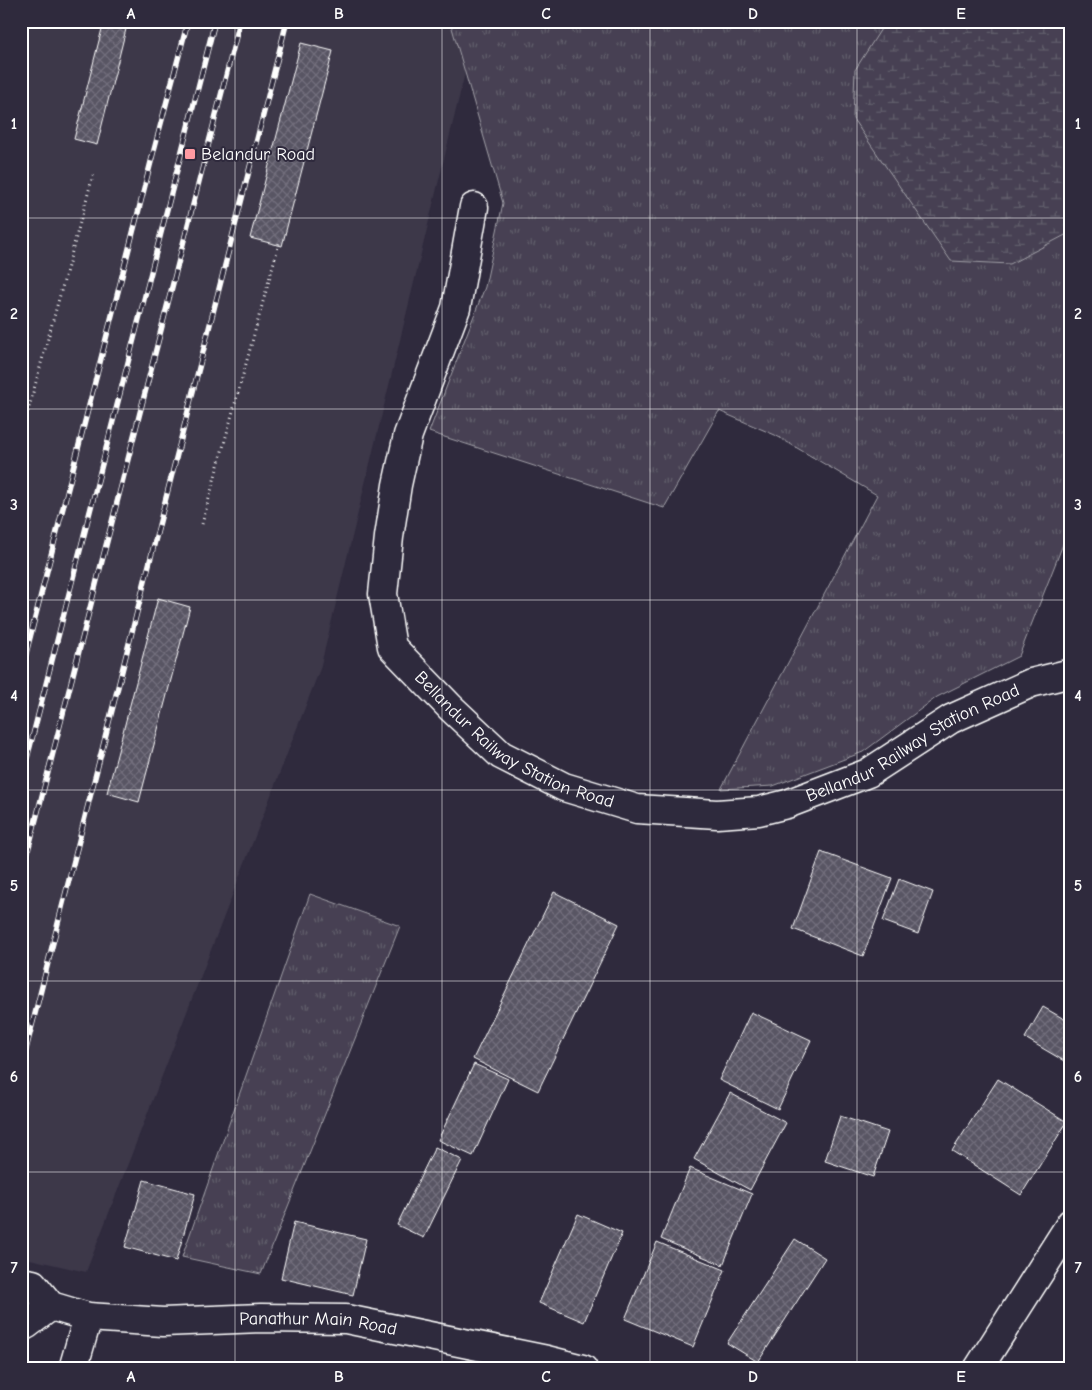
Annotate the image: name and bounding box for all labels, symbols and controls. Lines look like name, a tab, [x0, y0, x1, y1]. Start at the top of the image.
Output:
text: A	[127, 5, 136, 23]
text: B	[334, 5, 344, 23]
text: C	[541, 5, 551, 23]
text: D	[748, 5, 758, 23]
text: E	[956, 5, 966, 23]
text: 1	[11, 115, 17, 133]
text: 1	[1075, 115, 1081, 133]
place label: Belandur Road	[201, 144, 315, 165]
marker: Belandur Road	[183, 147, 197, 161]
text: 2	[10, 305, 18, 323]
text: 2	[1074, 305, 1082, 323]
text: 3	[10, 496, 18, 514]
text: 3	[1074, 496, 1082, 514]
street label: Bellandur Railway Station Road	[411, 667, 617, 812]
street label: Bellandur Railway Station Road	[803, 679, 1023, 806]
text: 4	[10, 687, 18, 705]
text: 4	[1074, 687, 1082, 705]
text: 5	[10, 877, 18, 895]
text: 5	[1074, 877, 1082, 895]
text: 6	[10, 1068, 18, 1086]
text: 6	[1074, 1068, 1082, 1086]
text: 7	[10, 1259, 18, 1277]
text: 7	[1074, 1259, 1082, 1277]
street label: Panathur Main Road	[239, 1307, 399, 1340]
text: A	[127, 1368, 136, 1386]
text: B	[334, 1368, 344, 1386]
text: C	[541, 1368, 551, 1386]
text: D	[748, 1368, 758, 1386]
text: E	[956, 1368, 966, 1386]

